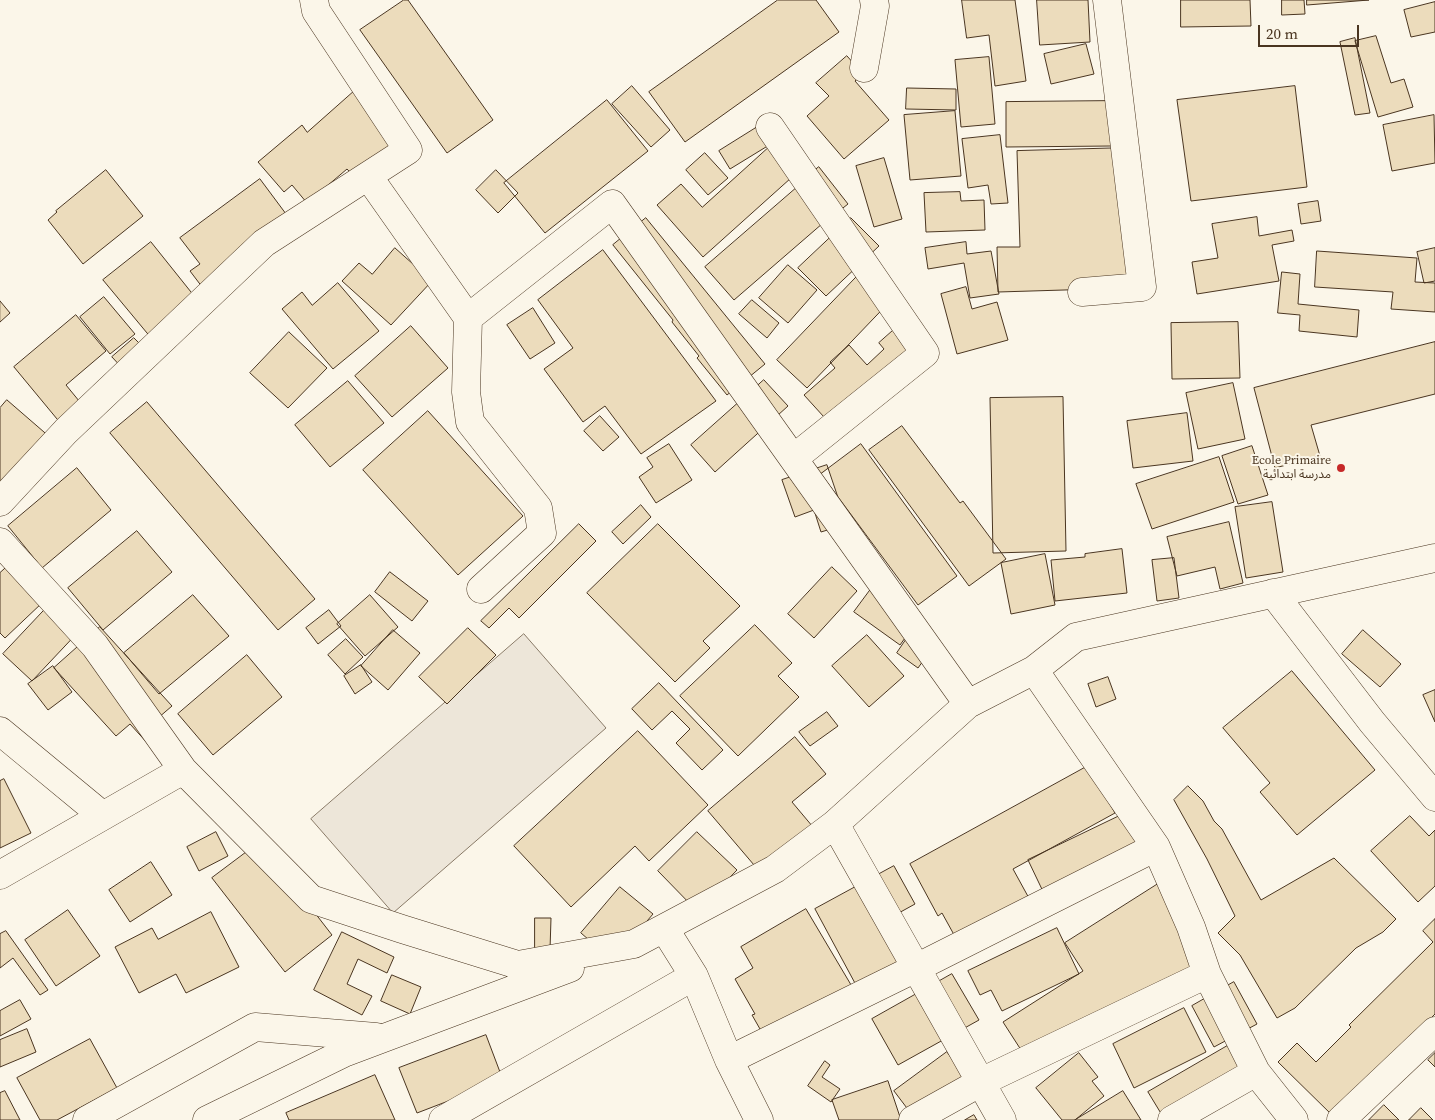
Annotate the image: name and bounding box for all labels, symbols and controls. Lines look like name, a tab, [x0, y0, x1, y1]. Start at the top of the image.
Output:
scale bar	[1260, 15, 1361, 47]
text: 20 m	[1266, 23, 1298, 44]
place label: Ecole Primaire مدرسة ابتدائية	[1252, 454, 1331, 482]
marker: Ecole Primaire مدرسة ابتدائية	[1335, 462, 1347, 474]

